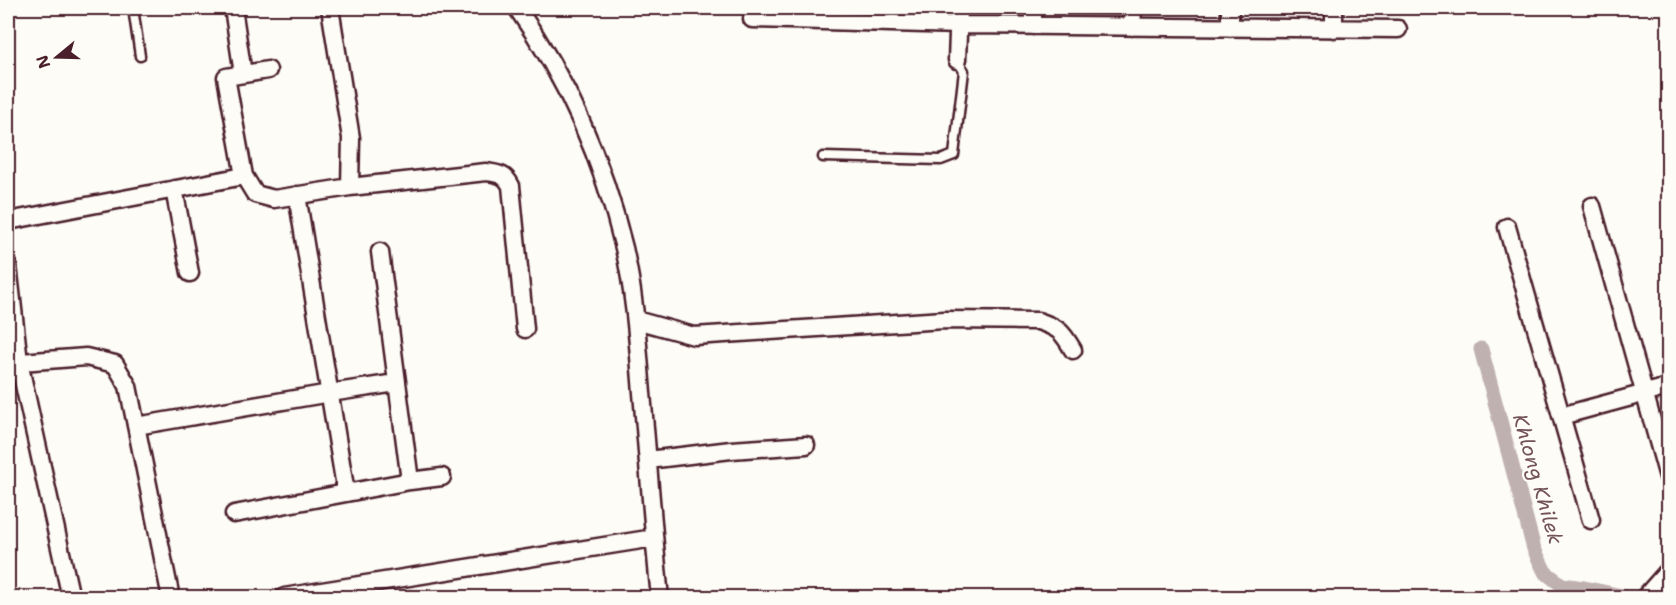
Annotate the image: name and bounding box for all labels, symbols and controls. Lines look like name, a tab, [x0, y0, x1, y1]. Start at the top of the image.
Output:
north arrow	[27, 27, 87, 87]
text: N	[31, 52, 55, 71]
water label: Khlong Khilek	[1507, 411, 1569, 548]

